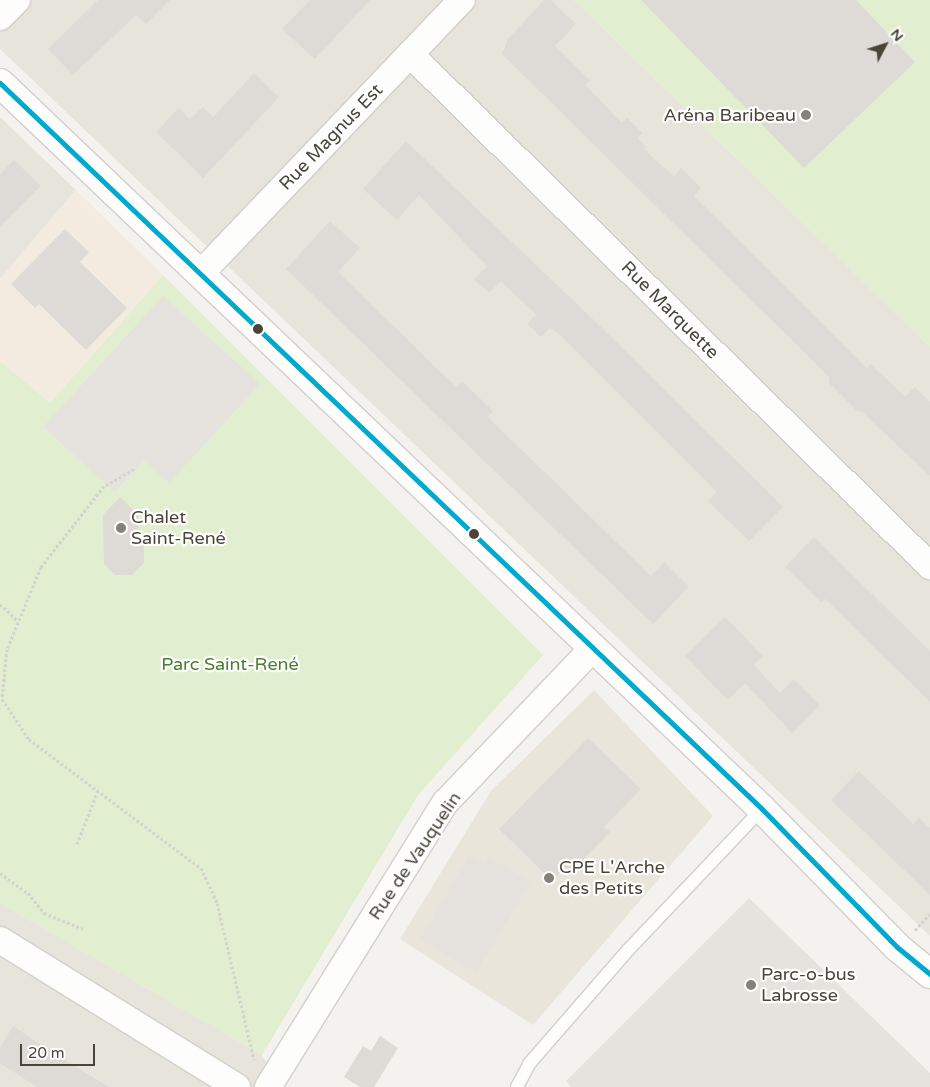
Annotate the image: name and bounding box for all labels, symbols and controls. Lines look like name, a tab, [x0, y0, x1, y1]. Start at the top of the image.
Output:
north arrow	[860, 20, 910, 70]
text: N	[887, 25, 907, 45]
street label: Rue Magnus Est	[275, 79, 387, 195]
place label: Aréna Baribeau	[664, 104, 796, 126]
marker: Aréna Baribeau	[800, 109, 812, 121]
street label: Rue Marquette	[617, 257, 723, 363]
unlabelled marker	[253, 324, 263, 334]
place label: Chalet Saint-René	[131, 507, 226, 550]
marker: Chalet Saint-René	[115, 522, 127, 534]
unlabelled marker	[469, 529, 479, 539]
park label: Parc Saint-René	[161, 653, 299, 675]
street label: Rue de Vauquelin	[364, 788, 466, 924]
place label: CPE L'Arche des Petits	[559, 857, 665, 900]
marker: CPE L'Arche des Petits	[543, 872, 555, 884]
place label: Parc-o-bus Labrosse	[761, 964, 855, 1006]
marker: Parc-o-bus Labrosse	[745, 979, 757, 991]
scale bar	[22, 1034, 98, 1066]
text: 20 m	[28, 1044, 65, 1062]

